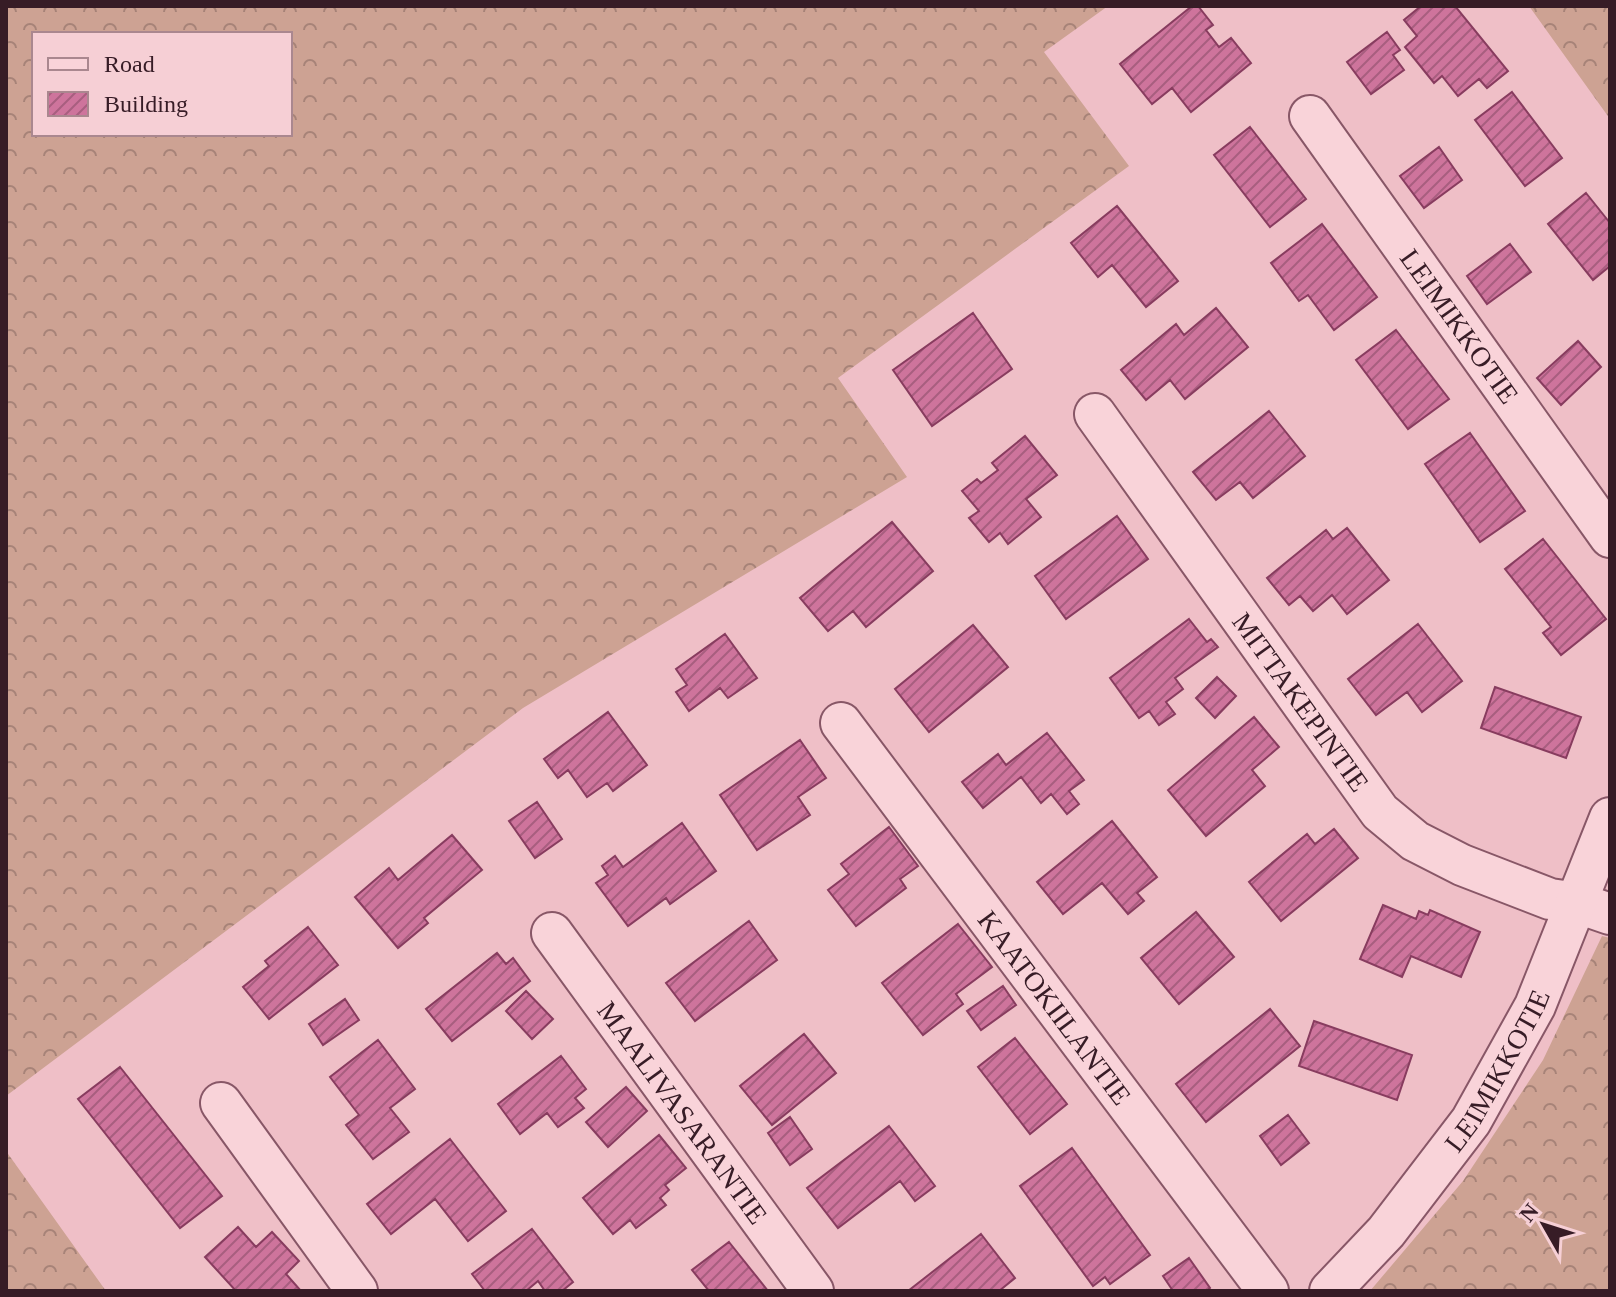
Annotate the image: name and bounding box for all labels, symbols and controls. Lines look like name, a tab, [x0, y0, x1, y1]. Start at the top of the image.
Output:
legend	[32, 32, 292, 136]
text: Road	[104, 51, 155, 77]
text: Building	[104, 91, 188, 117]
street label: LEIMIKKOTIE	[1394, 243, 1525, 409]
street label: MITTAKEPINTIE	[1227, 606, 1376, 797]
street label: KAATOKIILANTIE	[972, 905, 1138, 1111]
street label: LEIMIKKOTIE	[1438, 985, 1555, 1158]
street label: MAALIVASARANTIE	[592, 995, 774, 1229]
north arrow	[1504, 1185, 1584, 1265]
text: N	[1514, 1199, 1544, 1227]

